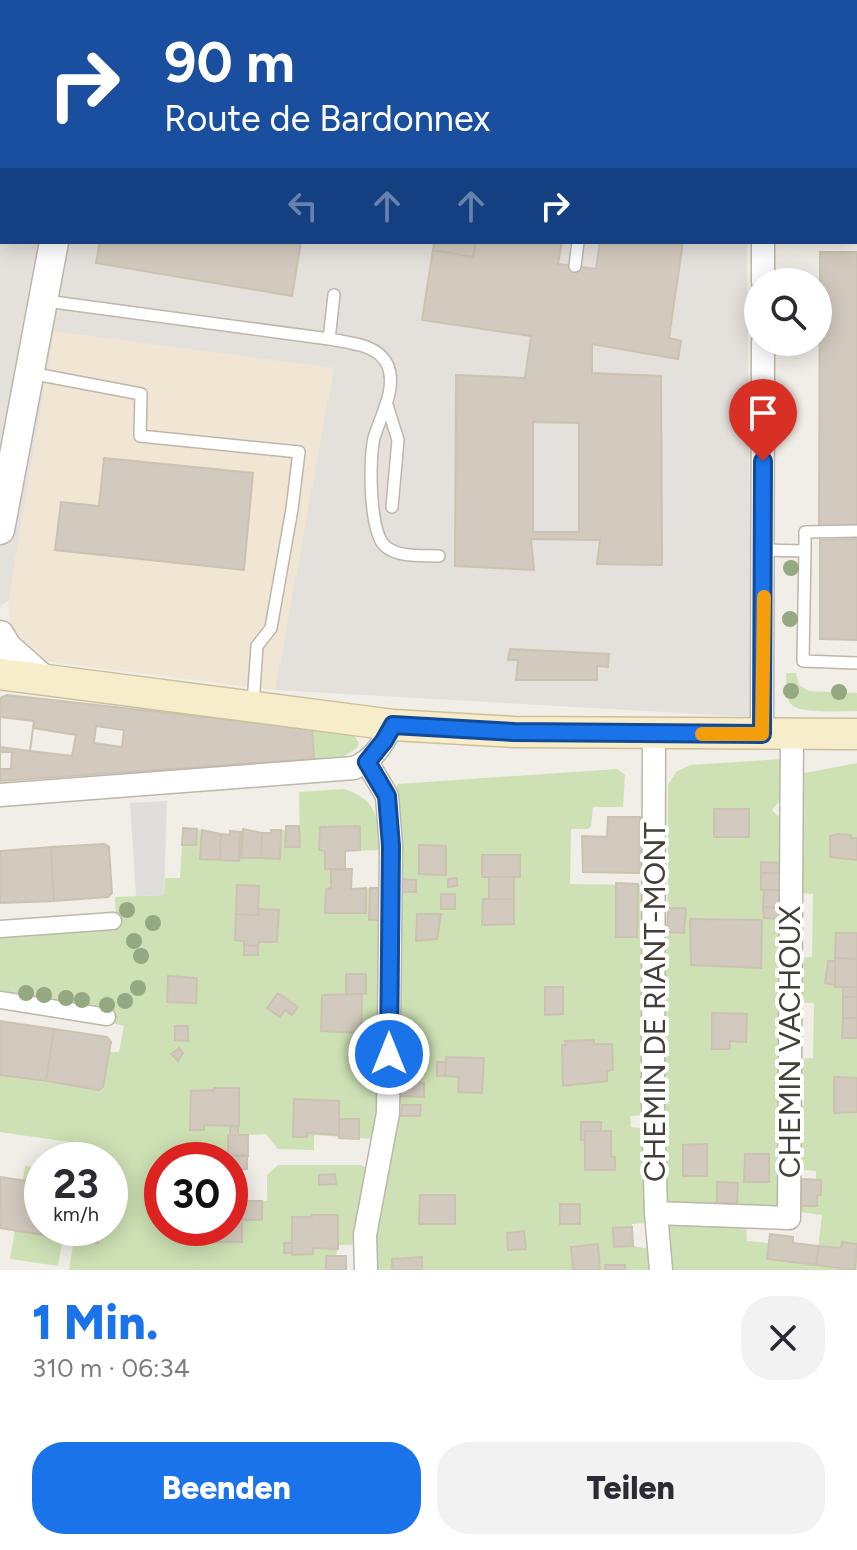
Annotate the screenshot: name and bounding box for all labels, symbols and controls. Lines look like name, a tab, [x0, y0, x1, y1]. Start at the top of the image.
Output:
text: 90 m	[164, 29, 295, 96]
icon: right	[32, 32, 136, 136]
text: Route de Bardonnex	[164, 97, 490, 140]
icon: left	[281, 184, 325, 228]
icon: ahead	[365, 184, 409, 228]
icon: ahead	[449, 184, 493, 228]
icon: right	[533, 184, 577, 228]
map controls	[744, 268, 832, 356]
button: search	[744, 268, 832, 356]
pin	[729, 379, 797, 461]
icon: arrive	[741, 391, 785, 435]
street label: CHEMIN DE RIANT-MONT	[636, 822, 673, 1182]
street label: CHEMIN VACHOUX	[771, 905, 808, 1178]
position arrow	[347, 1012, 431, 1096]
speed limit sign: 30	[144, 1142, 248, 1246]
text: 23	[53, 1160, 99, 1208]
text: km/h	[53, 1202, 99, 1226]
text: 1 Min.	[32, 1293, 159, 1351]
button: close	[741, 1296, 825, 1380]
text: 310 m · 06:34	[32, 1352, 190, 1384]
button: Beenden	[32, 1442, 421, 1534]
button: Teilen	[437, 1442, 825, 1534]

